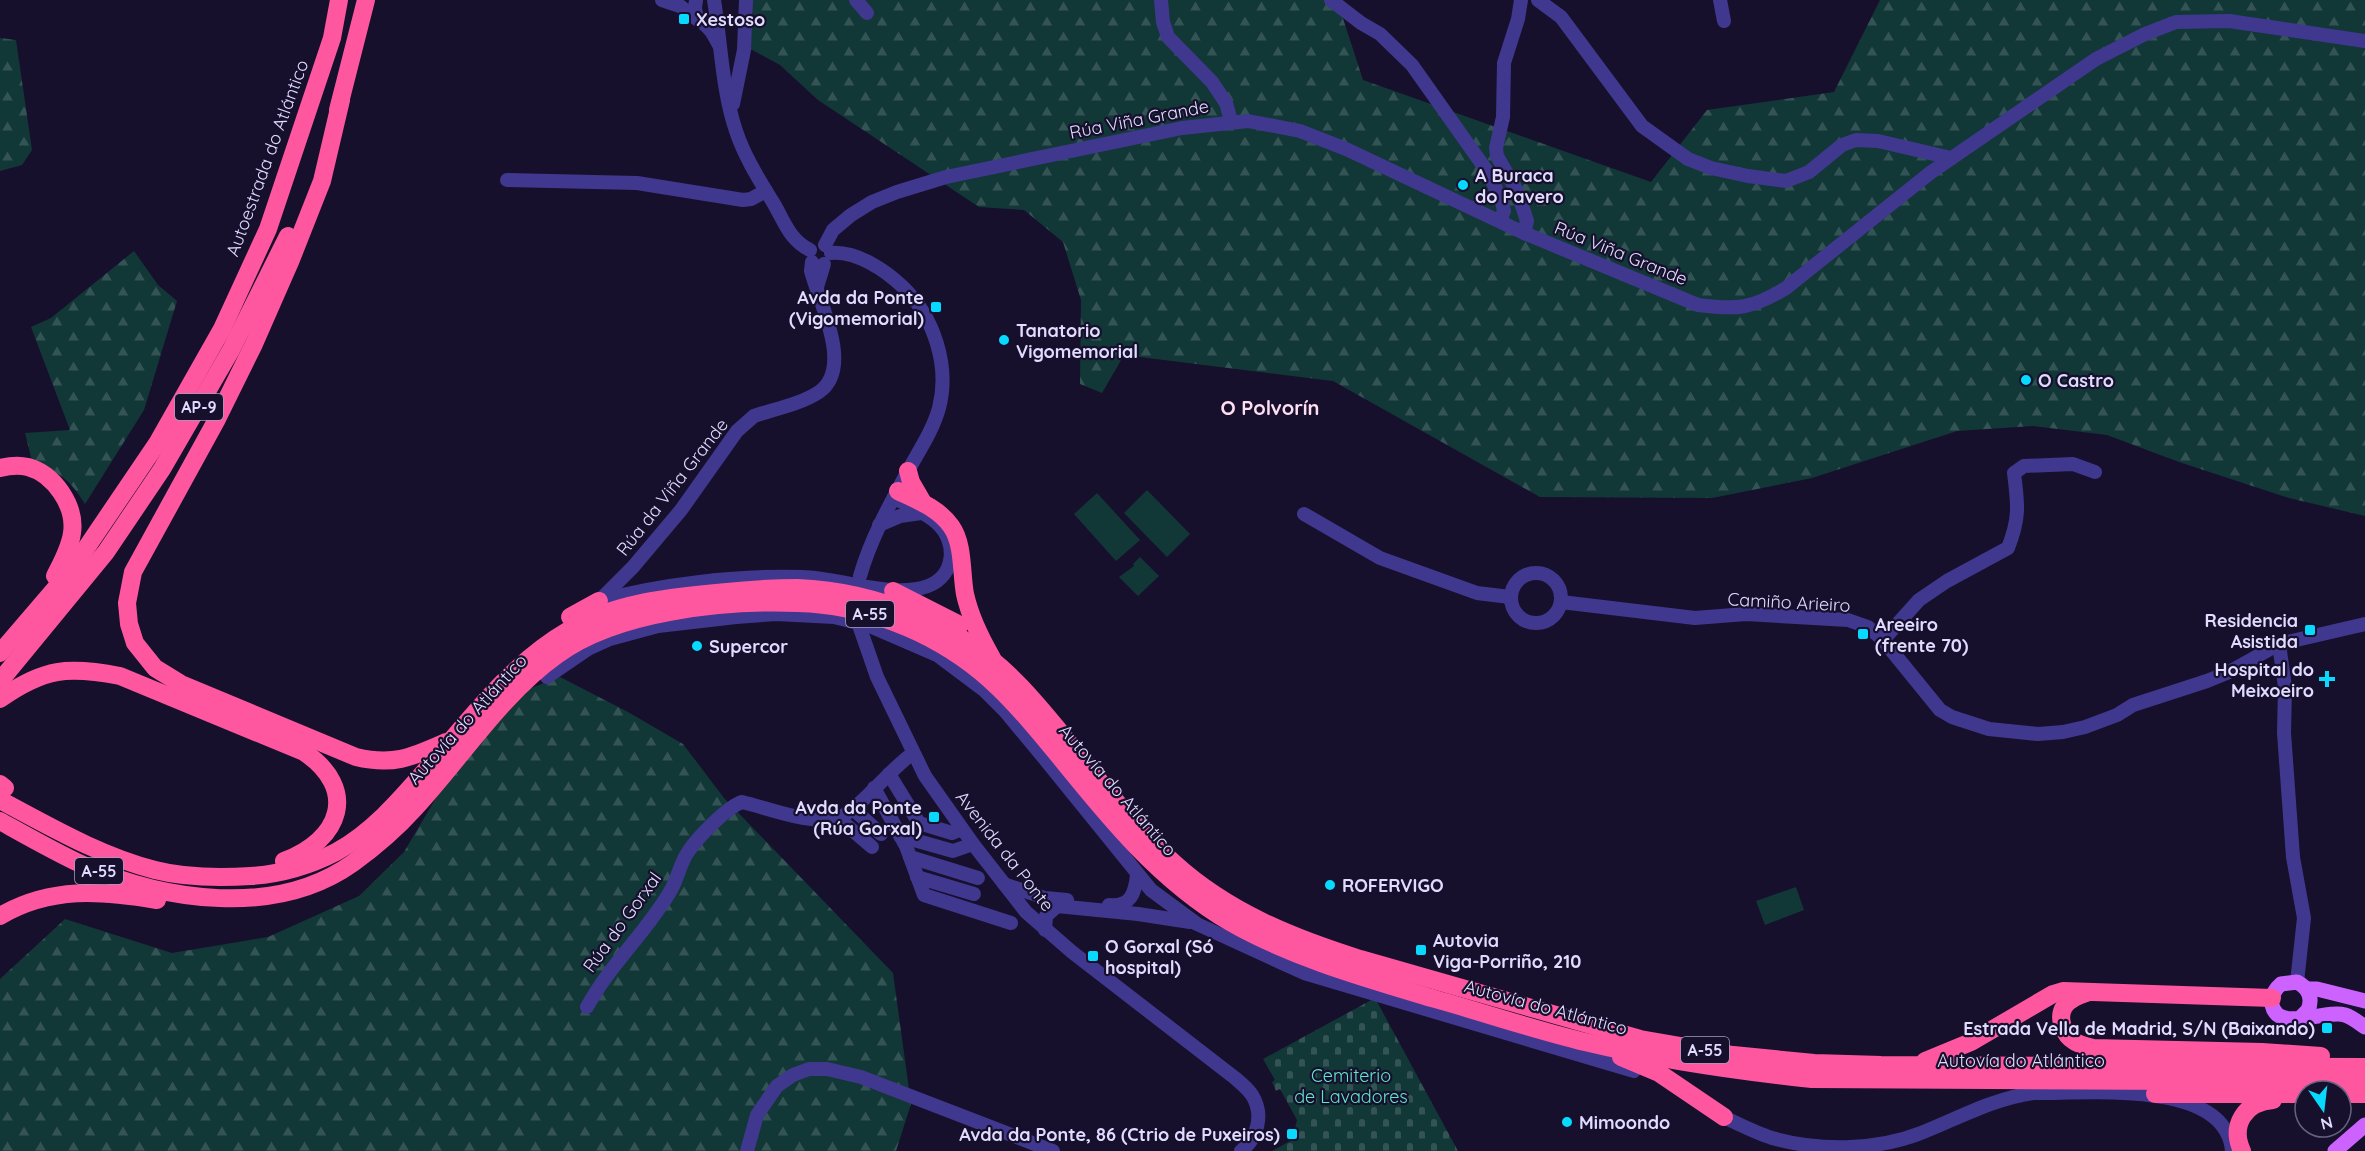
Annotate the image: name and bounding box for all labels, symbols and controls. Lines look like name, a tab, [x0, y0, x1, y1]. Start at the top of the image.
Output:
place label: Xestoso	[696, 8, 765, 31]
marker: Xestoso	[677, 12, 691, 26]
street label: Autoestrada do Atlántico	[221, 57, 313, 259]
street label: Rúa Viña Grande	[1067, 94, 1211, 144]
place label: A Buraca do Pavero	[1475, 164, 1564, 208]
marker: A Buraca do Pavero	[1456, 178, 1470, 192]
street label: Rúa Viña Grande	[1551, 216, 1691, 290]
place label: Avda da Ponte (Vigomemorial)	[789, 286, 924, 330]
marker: Avda da Ponte (Vigomemorial)	[929, 300, 943, 314]
place label: Tanatorio Vigomemorial	[1016, 319, 1138, 363]
marker: Tanatorio Vigomemorial	[997, 333, 1011, 347]
place label: O Castro	[2038, 369, 2114, 392]
marker: O Castro	[2019, 373, 2033, 387]
road number: AP-9	[175, 394, 223, 420]
district label: O Polvorín	[1221, 395, 1319, 420]
street label: Rúa da Viña Grande	[611, 414, 733, 560]
street label: Camiño Arieiro	[1727, 587, 1851, 617]
road number: A-55	[846, 601, 894, 627]
place label: Residencia Asistida	[2205, 609, 2298, 653]
place label: Areeiro (frente 70)	[1875, 613, 1968, 657]
marker: Residencia Asistida	[2303, 623, 2317, 637]
marker: Areeiro (frente 70)	[1856, 627, 1870, 641]
place label: Supercor	[709, 635, 788, 658]
marker: Supercor	[690, 639, 704, 653]
street label: Autovía do Atlántico	[402, 649, 532, 789]
place label: Hospital do Meixoeiro	[2214, 658, 2314, 702]
marker: Hospital do Meixoeiro	[2318, 670, 2336, 688]
street label: Autovía do Atlántico	[1054, 719, 1182, 861]
street label: Avenida da Ponte	[951, 786, 1059, 916]
place label: Avda da Ponte (Rúa Gorxal)	[795, 796, 922, 840]
marker: Avda da Ponte (Rúa Gorxal)	[927, 810, 941, 824]
road number: A-55	[75, 858, 123, 884]
street label: Rúa do Gorxal	[578, 867, 666, 977]
place label: ROFERVIGO	[1342, 874, 1444, 897]
marker: ROFERVIGO	[1323, 878, 1337, 892]
place label: Autovia Viga-Porriño, 210	[1433, 929, 1581, 973]
place label: O Gorxal (Só hospital)	[1105, 935, 1214, 979]
marker: Autovia Viga-Porriño, 210	[1414, 943, 1428, 957]
marker: O Gorxal (Só hospital)	[1086, 949, 1100, 963]
street label: Autovía do Atlántico	[1462, 974, 1630, 1040]
place label: Estrada Vella de Madrid, S/N (Baixando)	[1963, 1017, 2315, 1040]
marker: Estrada Vella de Madrid, S/N (Baixando)	[2320, 1021, 2334, 1035]
road number: A-55	[1681, 1037, 1729, 1063]
street label: Autovía do Atlántico	[1937, 1049, 2105, 1072]
park label: Cemiterio de Lavadores	[1294, 1064, 1408, 1108]
north arrow	[2293, 1079, 2353, 1139]
place label: Mimoondo	[1579, 1111, 1670, 1134]
text: N	[2319, 1112, 2335, 1135]
marker: Mimoondo	[1560, 1115, 1574, 1129]
place label: Avda da Ponte, 86 (Ctrio de Puxeiros)	[959, 1123, 1280, 1146]
marker: Avda da Ponte, 86 (Ctrio de Puxeiros)	[1285, 1127, 1299, 1141]

